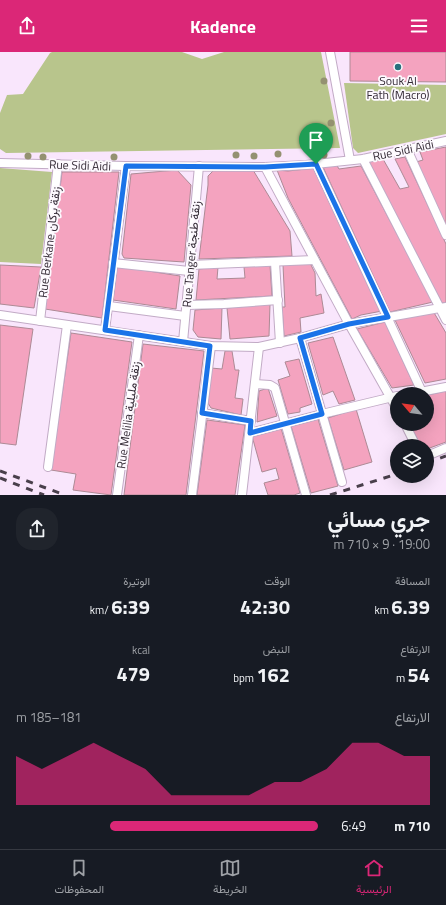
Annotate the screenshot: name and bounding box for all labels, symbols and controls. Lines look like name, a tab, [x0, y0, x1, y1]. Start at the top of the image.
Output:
text: Kadence	[190, 13, 256, 40]
icon: share	[16, 15, 38, 37]
icon: menu	[408, 15, 430, 37]
marker: Souk Al Fath (Macro)	[393, 62, 403, 72]
place label: Souk Al Fath (Macro)	[366, 71, 430, 104]
pin	[299, 123, 333, 164]
icon: arrive	[305, 129, 327, 151]
street label: Rue Sidi Aidi	[371, 134, 435, 166]
street label: Rue Sidi Aidi	[49, 154, 111, 176]
street label: Rue Berkane زنقة بركان	[33, 185, 65, 299]
street label: Rue Tanger زنقة طنجة	[177, 200, 205, 308]
street label: Rue Melilia زنقة مليلية	[111, 360, 145, 470]
north arrow	[390, 387, 434, 431]
map controls	[390, 387, 434, 483]
button: layers	[390, 439, 434, 483]
text: جري مسائي	[328, 502, 430, 536]
button: share	[16, 508, 58, 550]
text: 19:00 · 9 × 710 m	[334, 534, 430, 554]
text: الوتيرة	[123, 573, 150, 589]
text: الوقت	[264, 573, 290, 589]
text: المسافة	[395, 573, 430, 589]
text: 6:39	[111, 591, 150, 622]
text: 42:30	[240, 591, 290, 622]
text: 6.39	[391, 591, 430, 622]
text: /km	[90, 602, 111, 618]
text: km	[374, 602, 391, 618]
text: النبض	[263, 641, 290, 657]
text: الارتفاع	[400, 641, 430, 657]
text: kcal	[132, 642, 150, 658]
text: 479	[116, 658, 150, 689]
text: 162	[256, 659, 290, 690]
text: 54	[408, 659, 430, 690]
text: bpm	[233, 670, 256, 686]
text: m	[396, 670, 408, 686]
text: 181–185 m	[16, 707, 82, 727]
text: الارتفاع	[395, 707, 430, 727]
text: 6:49	[341, 816, 366, 836]
text: 710 m	[394, 816, 430, 836]
tab: المحفوظات	[55, 857, 104, 899]
tab: الخريطة	[213, 857, 247, 899]
tab: الرئيسية	[356, 857, 392, 899]

